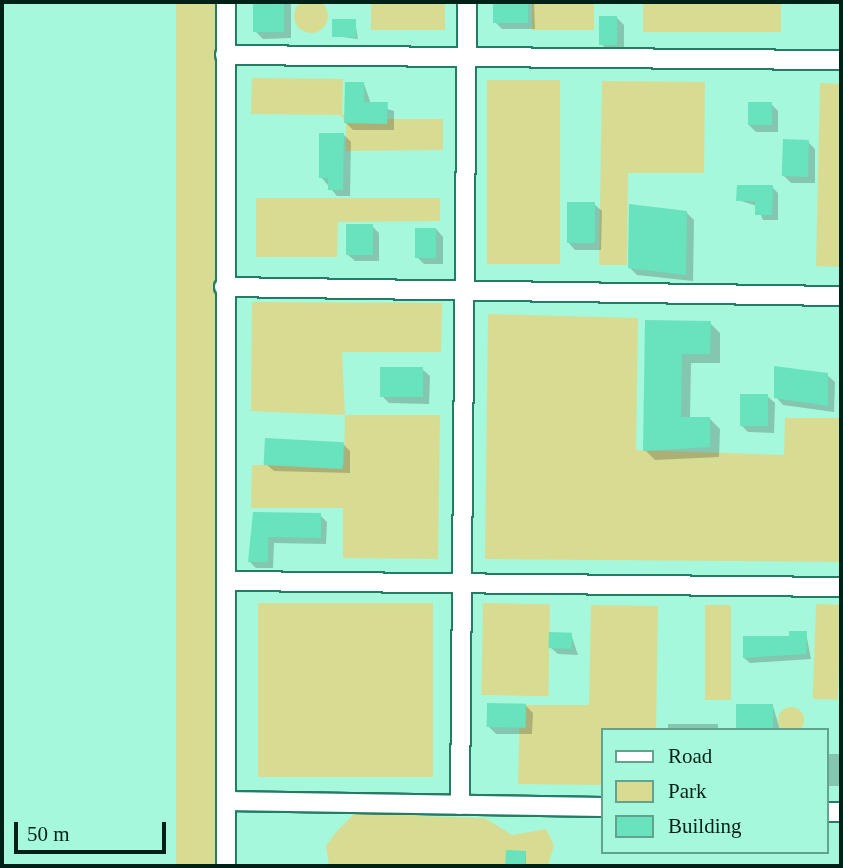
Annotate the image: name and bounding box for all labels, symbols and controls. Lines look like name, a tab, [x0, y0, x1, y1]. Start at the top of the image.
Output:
legend	[602, 728, 829, 854]
text: Road	[668, 744, 712, 768]
text: Park	[668, 779, 707, 803]
scale bar	[18, 808, 170, 852]
text: Building	[668, 814, 742, 838]
text: 50 m	[27, 822, 70, 846]

